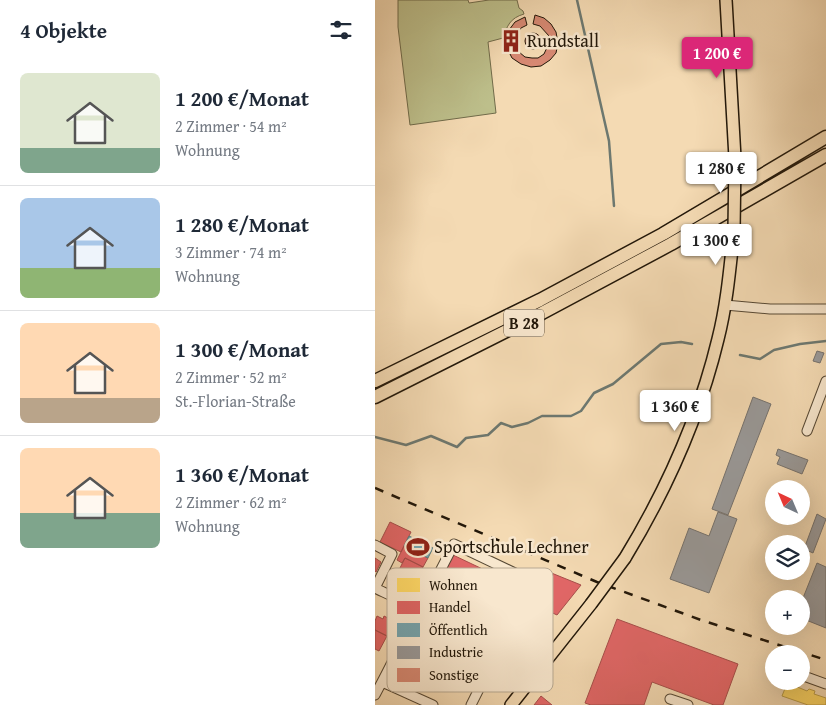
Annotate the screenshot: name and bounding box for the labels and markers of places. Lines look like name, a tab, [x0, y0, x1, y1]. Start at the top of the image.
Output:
place label: Rundstall	[527, 27, 599, 54]
building icon: Rundstall	[498, 28, 524, 54]
pin: 1 200 €	[671, 36, 763, 79]
pin: 1 280 €	[675, 152, 767, 194]
pin: 1 300 €	[670, 224, 762, 266]
pin: 1 360 €	[629, 390, 721, 432]
place label: Sportschule Lechner	[434, 533, 589, 560]
sports icon: Sportschule Lechner	[405, 534, 431, 560]

